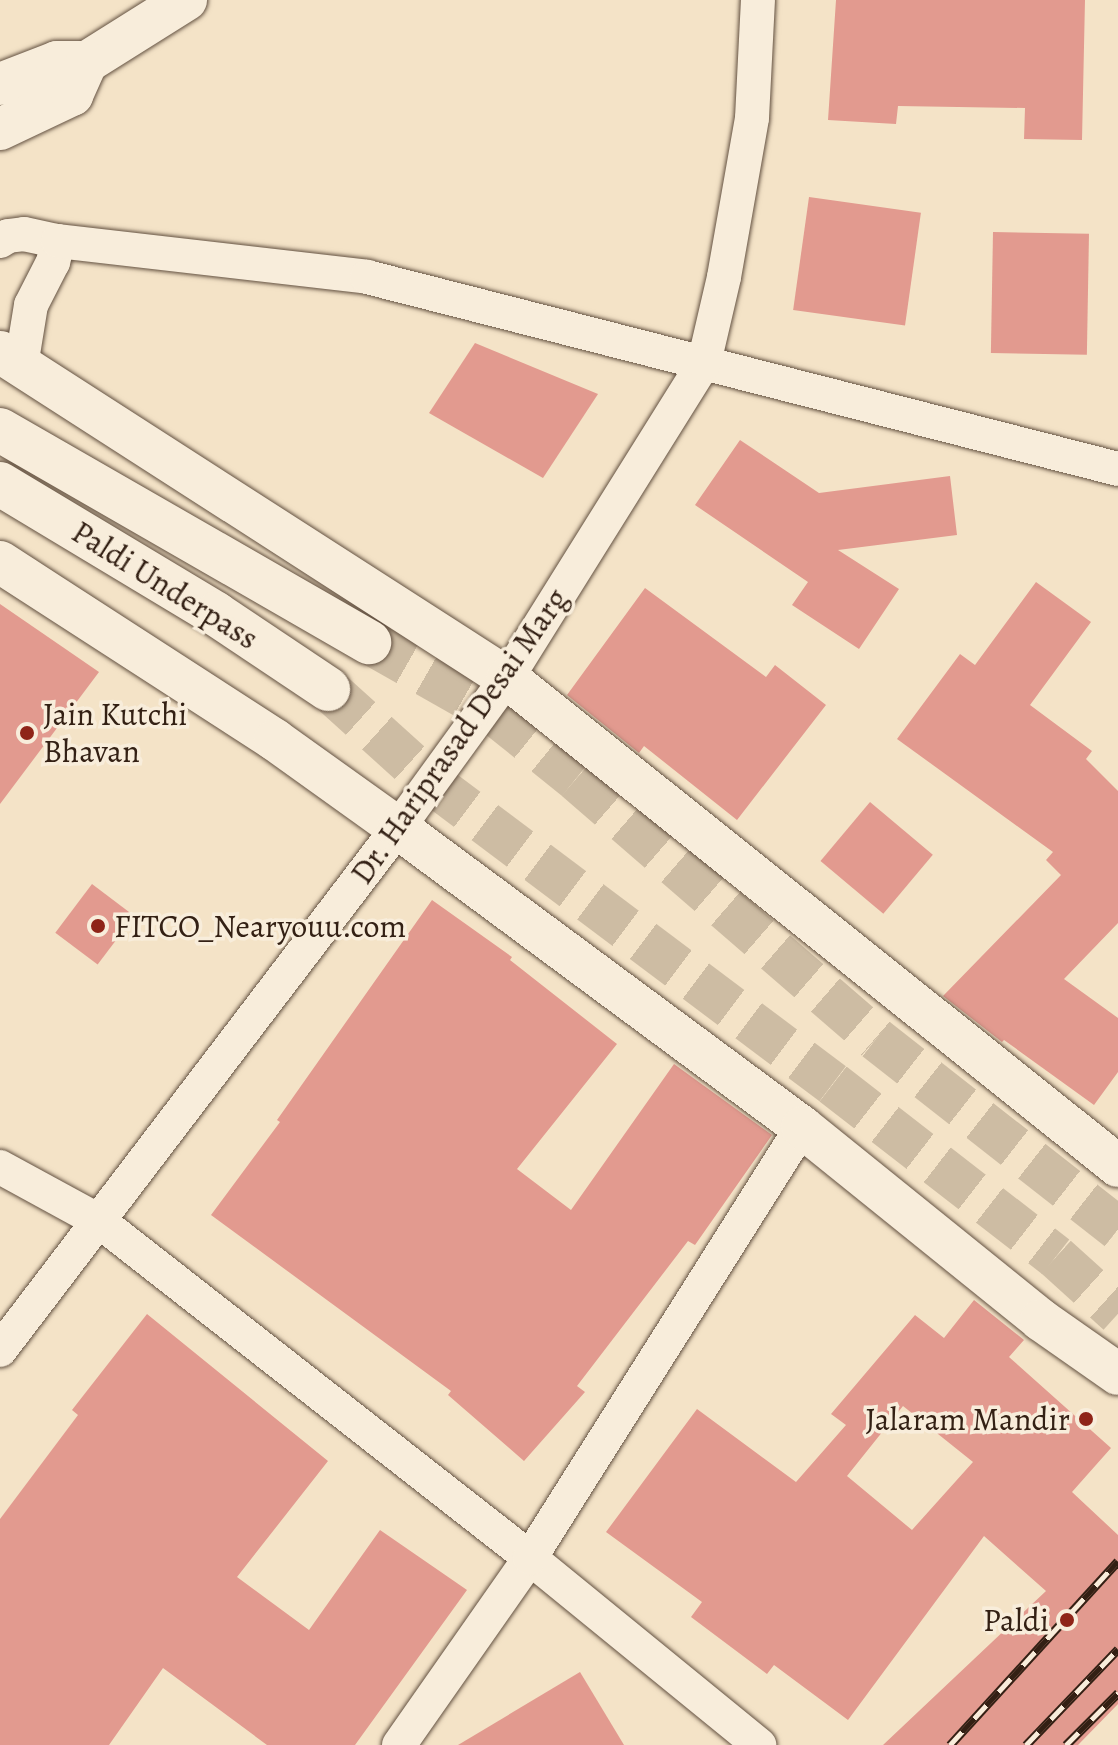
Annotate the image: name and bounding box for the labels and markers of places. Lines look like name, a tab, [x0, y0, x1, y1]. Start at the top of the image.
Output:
place label: Jain Kutchi Bhavan	[43, 696, 187, 771]
marker: Jain Kutchi Bhavan	[18, 724, 36, 742]
place label: FITCO_Nearyouu.com	[114, 907, 406, 945]
marker: FITCO_Nearyouu.com	[89, 917, 107, 935]
place label: Jalaram Mandir	[865, 1400, 1070, 1438]
marker: Jalaram Mandir	[1077, 1410, 1095, 1428]
place label: Paldi	[983, 1601, 1049, 1639]
marker: Paldi	[1056, 1609, 1078, 1631]

